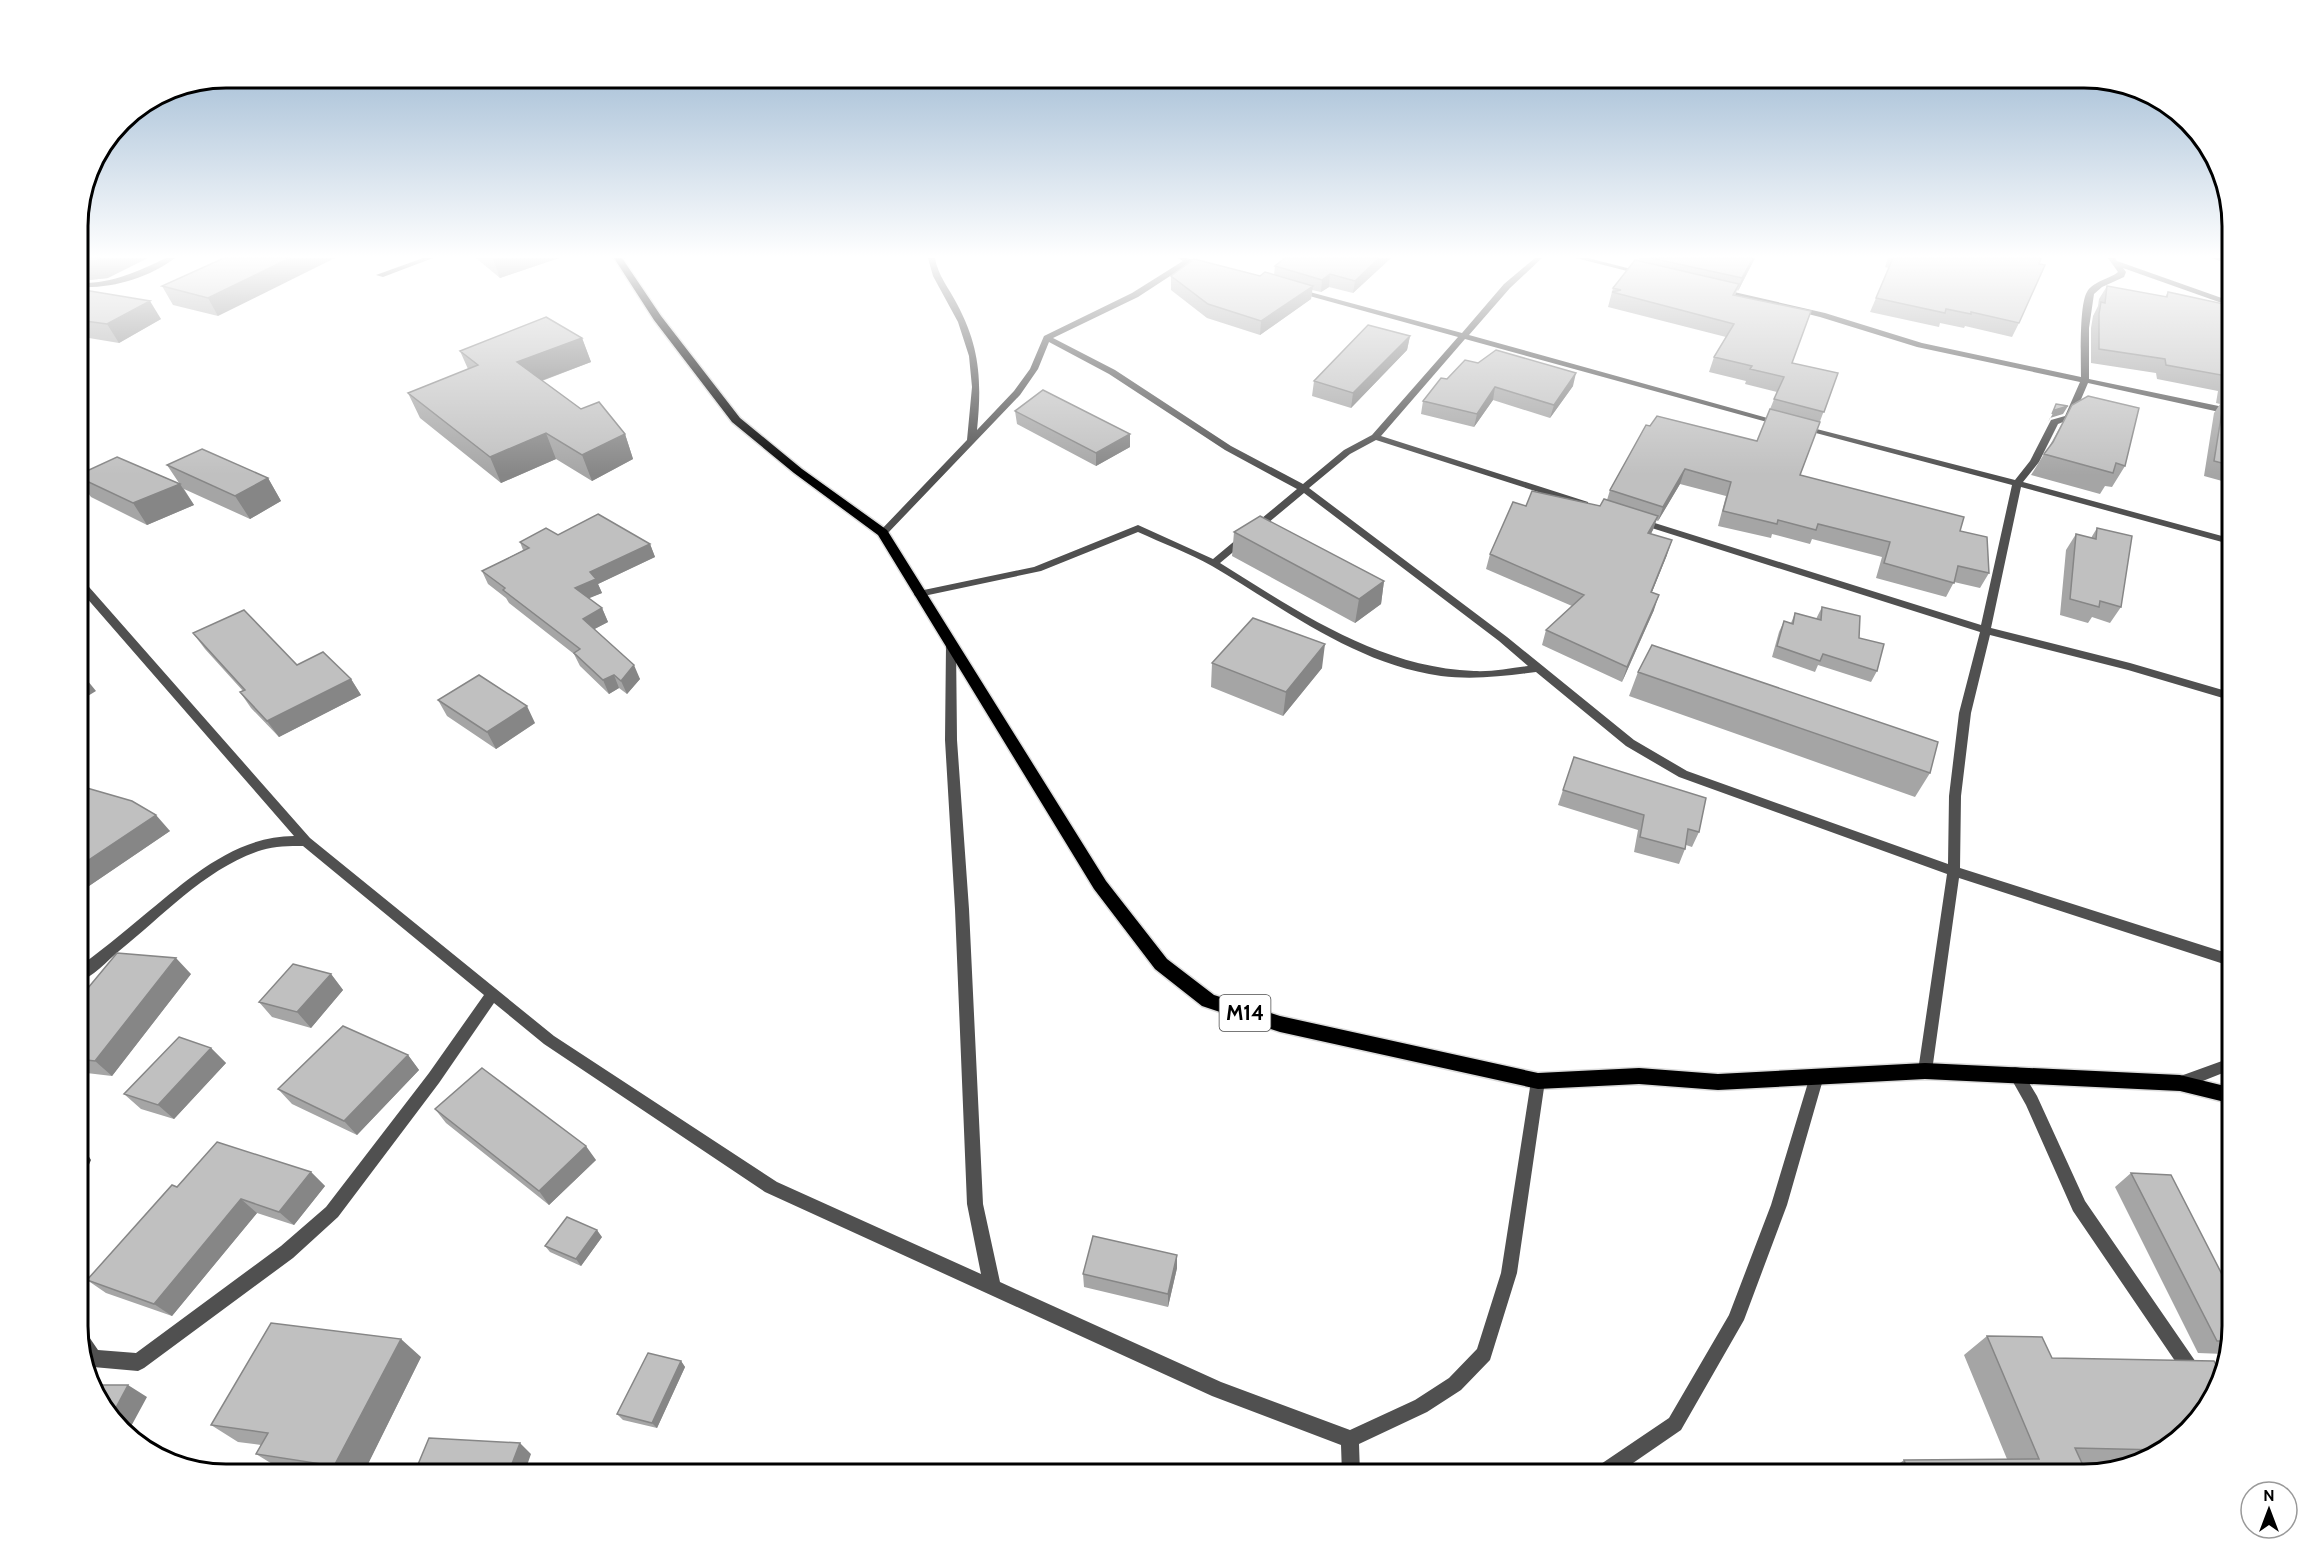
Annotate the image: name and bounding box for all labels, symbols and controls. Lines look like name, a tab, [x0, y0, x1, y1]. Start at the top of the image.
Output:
road number: M14	[1220, 995, 1270, 1031]
north arrow	[2239, 1480, 2299, 1540]
text: N	[2263, 1486, 2275, 1505]

